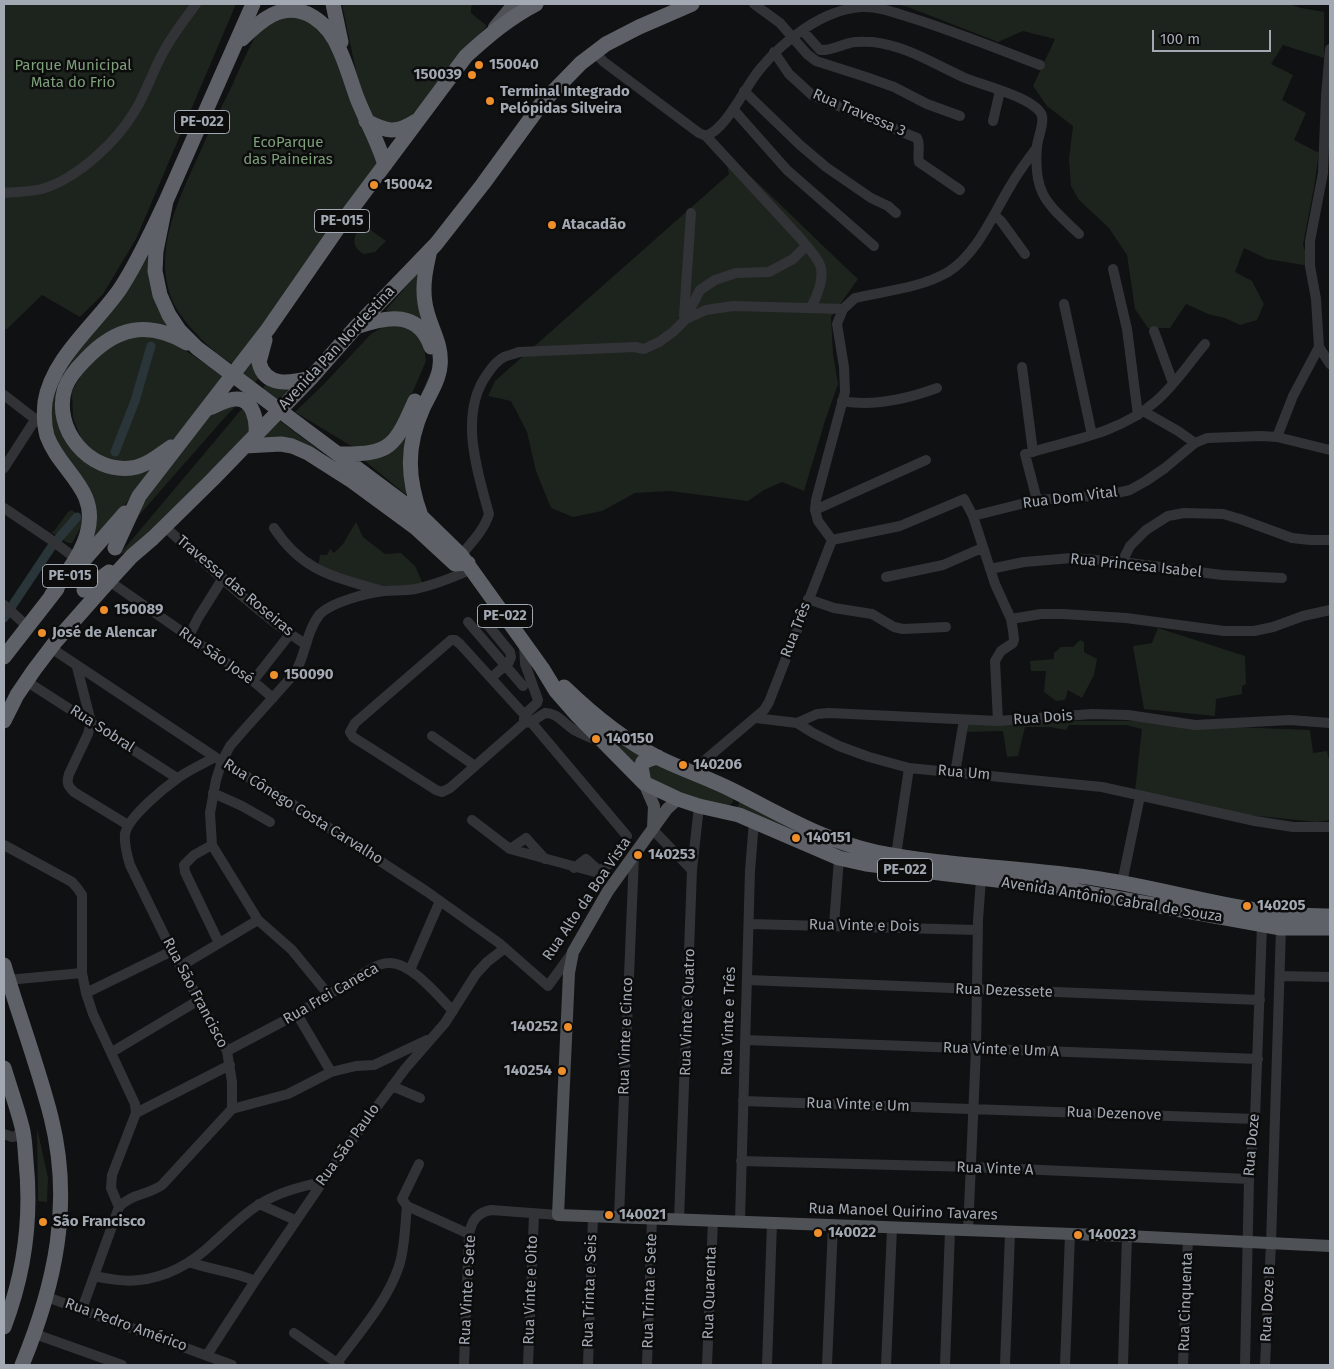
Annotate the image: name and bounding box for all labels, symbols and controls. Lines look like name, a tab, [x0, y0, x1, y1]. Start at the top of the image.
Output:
scale bar	[1154, 20, 1273, 52]
text: 100 m	[1160, 30, 1200, 48]
place label: 150040	[489, 56, 539, 74]
park label: Parque Municipal Mata do Frio	[14, 57, 132, 92]
marker: 150040	[473, 59, 485, 71]
place label: 150039	[414, 66, 462, 84]
marker: 150039	[466, 69, 478, 81]
place label: Terminal Integrado Pelópidas Silveira	[500, 83, 630, 118]
street label: Rua Travessa 3	[810, 85, 908, 141]
marker: Terminal Integrado Pelópidas Silveira	[484, 95, 496, 107]
road number: PE-022	[174, 110, 230, 134]
park label: EcoParque das Paineiras	[243, 134, 333, 169]
place label: 150042	[384, 176, 432, 194]
marker: 150042	[368, 179, 380, 191]
road number: PE-015	[314, 210, 370, 232]
place label: Atacadão	[562, 216, 626, 234]
marker: Atacadão	[546, 219, 558, 231]
street label: Avenida Pan Nordestina	[275, 283, 399, 413]
street label: Rua Dom Vital	[1022, 483, 1118, 513]
street label: Travessa das Roseiras	[173, 532, 297, 640]
street label: Rua Princesa Isabel	[1069, 550, 1203, 582]
road number: PE-015	[42, 564, 98, 588]
street label: Rua Três	[777, 600, 815, 660]
place label: 150089	[114, 601, 163, 619]
marker: 150089	[98, 604, 110, 616]
road number: PE-022	[478, 604, 532, 628]
place label: José de Alencar	[52, 624, 157, 642]
street label: Rua São José	[175, 624, 257, 688]
marker: José de Alencar	[36, 627, 48, 639]
place label: 150090	[284, 666, 334, 684]
marker: 150090	[268, 669, 280, 681]
street label: Rua Sobral	[66, 701, 138, 757]
street label: Rua Dois	[1013, 707, 1073, 729]
place label: 140150	[606, 730, 654, 748]
marker: 140150	[590, 733, 602, 745]
street label: Rua Cônego Costa Carvalho	[220, 755, 386, 869]
place label: 140206	[693, 756, 742, 774]
marker: 140206	[677, 759, 689, 771]
street label: Rua Um	[937, 762, 991, 784]
place label: 140151	[806, 829, 851, 847]
marker: 140151	[790, 832, 802, 844]
street label: Rua Alto da Boa Vista	[539, 834, 635, 964]
place label: 140253	[648, 846, 696, 864]
marker: 140253	[632, 849, 644, 861]
road number: PE-022	[878, 858, 932, 882]
street label: Avenida Antônio Cabral de Souza	[1000, 874, 1224, 926]
place label: 140205	[1257, 897, 1306, 915]
marker: 140205	[1241, 900, 1253, 912]
street label: Rua Vinte e Dois	[809, 916, 919, 936]
street label: Rua São Francisco	[158, 935, 232, 1051]
street label: Rua Vinte e Quatro	[677, 948, 699, 1076]
street label: Rua Frei Caneca	[280, 959, 382, 1029]
street label: Rua Vinte e Três	[718, 966, 740, 1076]
street label: Rua Vinte e Cinco	[615, 977, 637, 1095]
street label: Rua Dezessete	[955, 980, 1053, 1002]
place label: 140252	[511, 1018, 558, 1036]
marker: 140252	[562, 1021, 574, 1033]
street label: Rua Vinte e Um A	[943, 1039, 1059, 1061]
place label: 140254	[504, 1062, 552, 1080]
marker: 140254	[556, 1065, 568, 1077]
street label: Rua Vinte e Um	[806, 1094, 910, 1116]
street label: Rua São Paulo	[312, 1101, 384, 1189]
street label: Rua Dezenove	[1066, 1103, 1162, 1125]
street label: Rua Doze	[1240, 1113, 1264, 1177]
street label: Rua Vinte A	[956, 1159, 1034, 1179]
street label: Rua Manoel Quirino Tavares	[808, 1200, 998, 1224]
place label: 140021	[619, 1206, 666, 1224]
marker: 140021	[603, 1209, 615, 1221]
place label: São Francisco	[53, 1213, 146, 1231]
marker: São Francisco	[37, 1216, 49, 1228]
place label: 140022	[828, 1224, 876, 1242]
place label: 140023	[1088, 1226, 1136, 1244]
marker: 140022	[812, 1227, 824, 1239]
marker: 140023	[1072, 1229, 1084, 1241]
street label: Rua Trinta e Sete	[639, 1233, 661, 1349]
street label: Rua Vinte e Sete	[456, 1234, 480, 1346]
street label: Rua Trinta e Seis	[579, 1234, 601, 1348]
street label: Rua Vinte e Oito	[520, 1235, 542, 1345]
street label: Rua Quarenta	[699, 1246, 721, 1340]
street label: Rua Cinquenta	[1175, 1252, 1197, 1352]
street label: Rua Doze B	[1257, 1266, 1279, 1342]
street label: Rua Pedro Américo	[62, 1295, 190, 1355]

